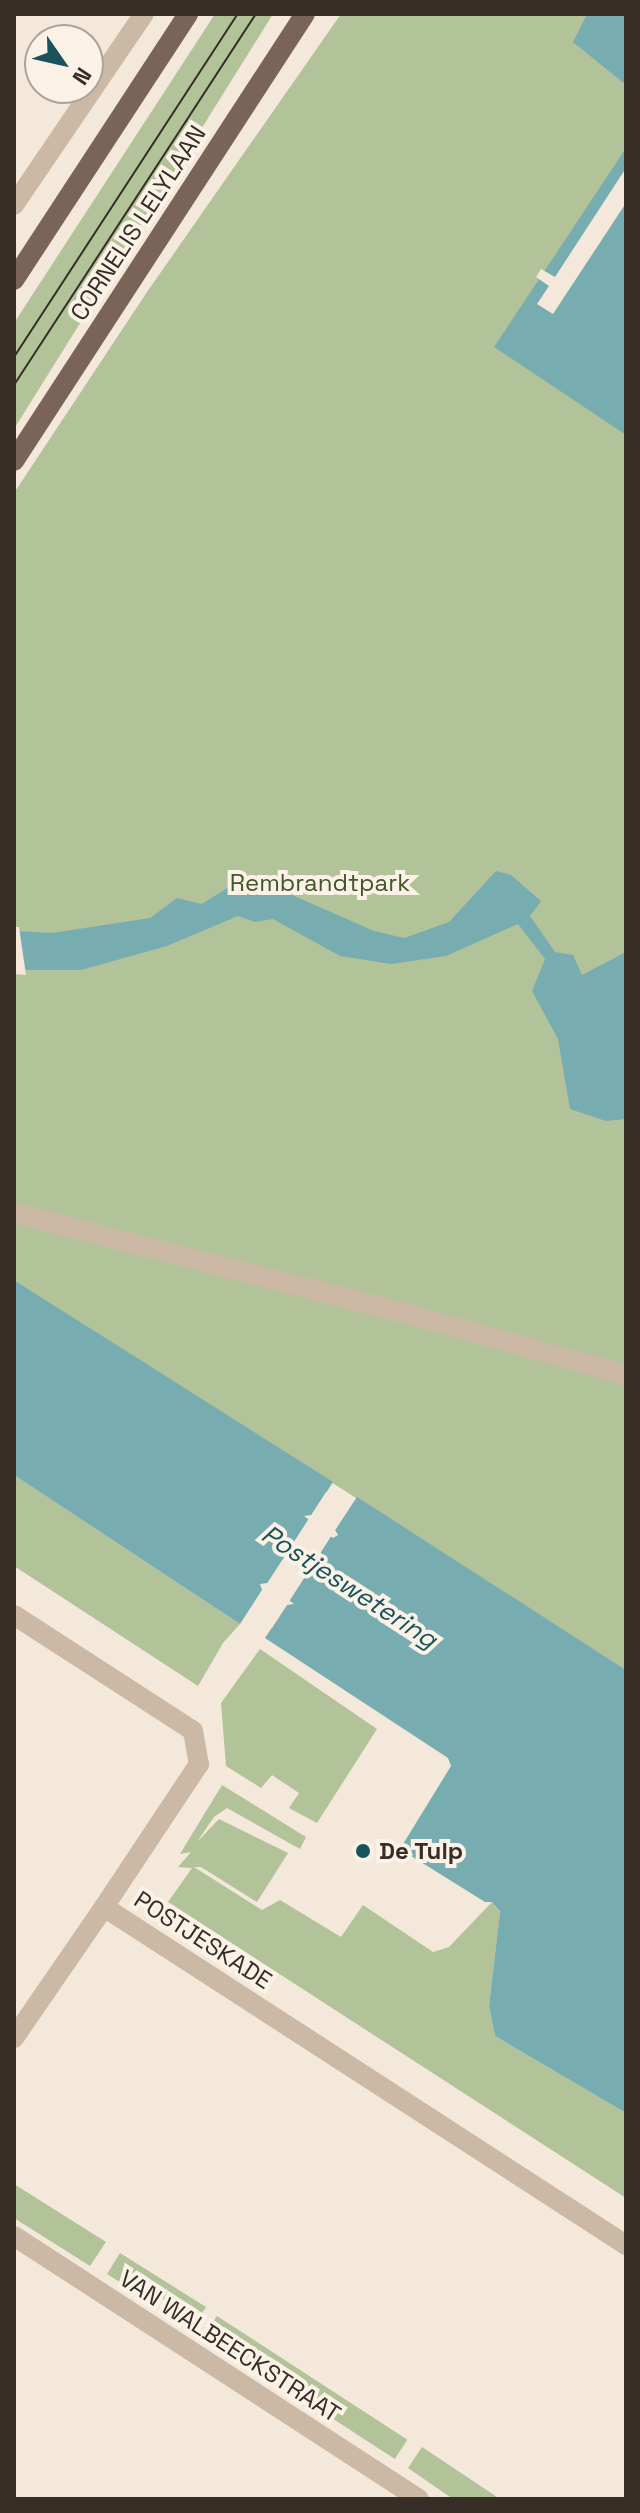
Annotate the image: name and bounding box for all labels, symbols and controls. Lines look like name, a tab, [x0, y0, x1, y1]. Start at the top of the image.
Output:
north arrow	[24, 24, 104, 104]
text: N	[67, 62, 98, 90]
street label: CORNELIS LELYLAAN	[64, 120, 212, 326]
park label: Rembrandtpark	[230, 869, 410, 897]
water label: Postjeswetering	[255, 1519, 443, 1655]
place label: De Tulp	[379, 1837, 464, 1865]
marker: De Tulp	[354, 1842, 372, 1860]
street label: POSTJESKADE	[129, 1885, 277, 1995]
street label: VAN WALBEECKSTRAAT	[114, 2264, 346, 2428]

